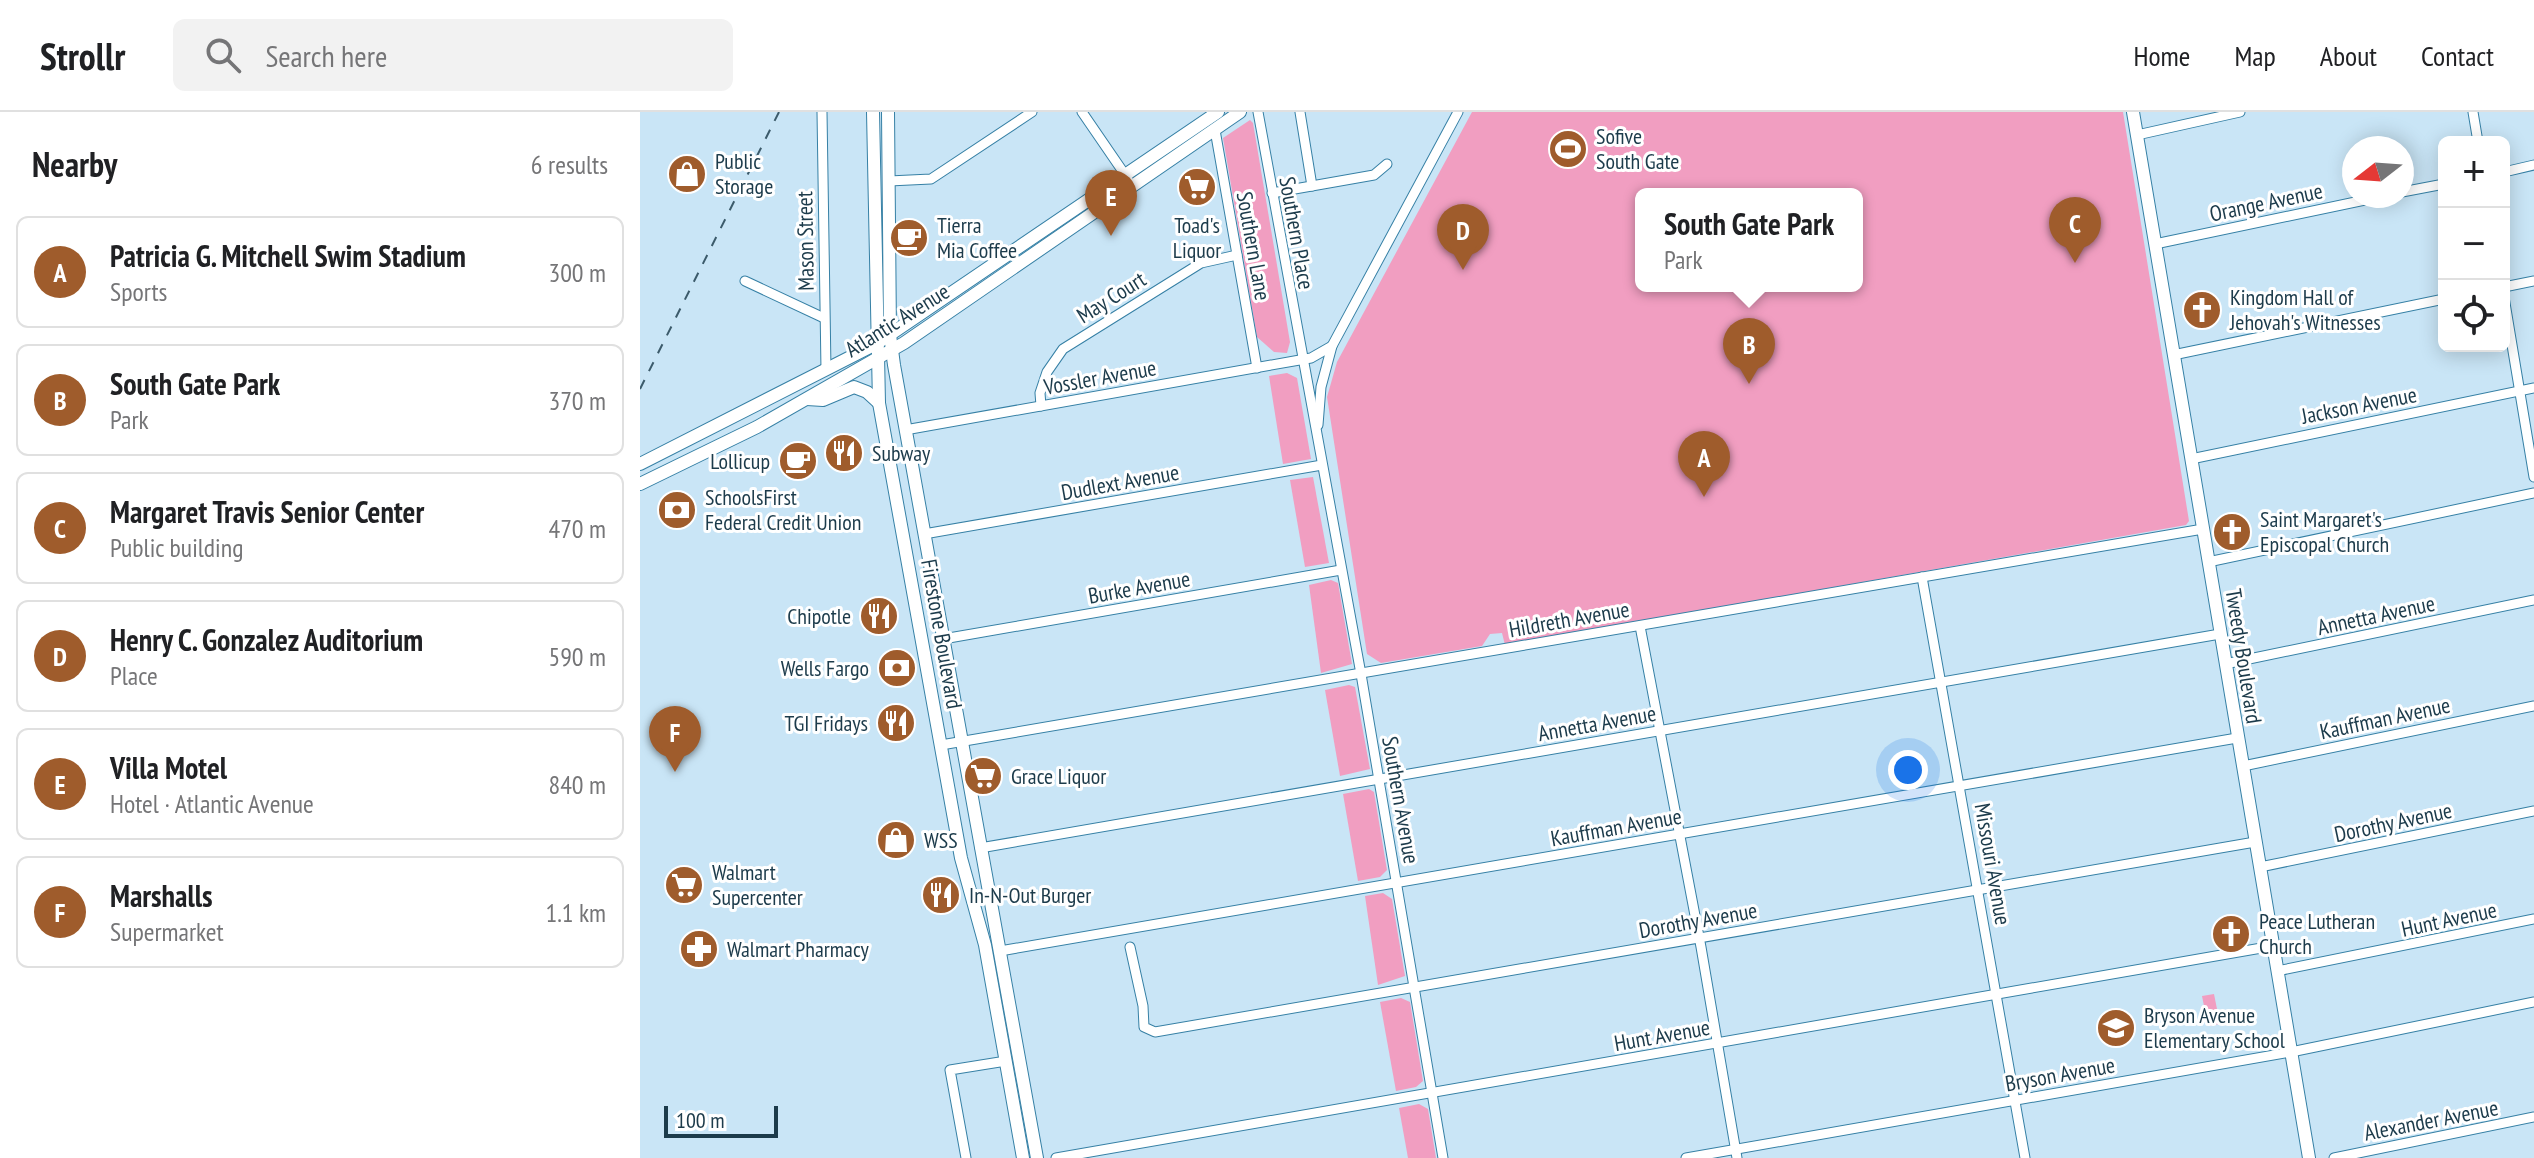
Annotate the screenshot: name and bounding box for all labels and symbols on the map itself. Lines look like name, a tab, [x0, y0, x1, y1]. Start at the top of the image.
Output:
place label: Sofive South Gate	[1596, 122, 1679, 175]
sports icon: Sofive South Gate	[1547, 128, 1589, 170]
north arrow	[2342, 136, 2414, 208]
place label: Public Storage	[715, 147, 773, 200]
shop icon: Public Storage	[666, 153, 708, 195]
supermarket icon: Toad's Liquor	[1176, 166, 1218, 208]
pin: E	[1085, 170, 1137, 236]
street label: Southern Place	[1273, 174, 1321, 292]
street label: Orange Avenue	[2207, 176, 2325, 228]
street label: Southern Lane	[1231, 189, 1277, 303]
street label: Mason Street	[790, 191, 820, 291]
pin: C	[2049, 197, 2101, 263]
pin: D	[1437, 204, 1489, 270]
place label: Tierra Mia Coffee	[937, 211, 1017, 264]
place label: Toad's Liquor	[1173, 211, 1221, 264]
cafe icon: Tierra Mia Coffee	[888, 217, 930, 259]
street label: May Court	[1071, 265, 1151, 329]
street label: Atlantic Avenue	[840, 277, 954, 363]
place label: Kingdom Hall of Jehovah's Witnesses	[2229, 283, 2381, 336]
church icon: Kingdom Hall of Jehovah's Witnesses	[2181, 289, 2223, 331]
pin: B	[1723, 318, 1775, 384]
street label: Vossler Avenue	[1041, 353, 1158, 401]
street label: Jackson Avenue	[2298, 380, 2419, 430]
pin: A	[1678, 431, 1730, 497]
restaurant icon: Subway	[823, 432, 865, 474]
place label: Subway	[872, 439, 931, 467]
cafe icon: Lollicup	[777, 440, 819, 482]
place label: Lollicup	[710, 447, 770, 475]
street label: Dudlext Avenue	[1059, 458, 1181, 506]
place label: SchoolsFirst Federal Credit Union	[705, 483, 861, 536]
bank icon: SchoolsFirst Federal Credit Union	[656, 489, 698, 531]
place label: Saint Margaret's Episcopal Church	[2260, 505, 2389, 558]
church icon: Saint Margaret's Episcopal Church	[2211, 511, 2253, 553]
street label: Firestone Boulevard	[915, 557, 969, 711]
street label: Burke Avenue	[1086, 564, 1192, 610]
street label: Tweedy Boulevard	[2220, 586, 2268, 726]
street label: Annetta Avenue	[2315, 589, 2437, 641]
restaurant icon: Chipotle	[858, 595, 900, 637]
street label: Hildreth Avenue	[1507, 595, 1631, 643]
place label: Chipotle	[787, 602, 851, 630]
bank icon: Wells Fargo	[876, 647, 918, 689]
place label: Wells Fargo	[781, 654, 869, 682]
street label: Kauffman Avenue	[2317, 691, 2453, 745]
street label: Annetta Avenue	[1536, 699, 1658, 747]
restaurant icon: TGI Fridays	[875, 702, 917, 744]
pin: F	[649, 706, 701, 772]
place label: TGI Fridays	[784, 709, 868, 737]
street label: Southern Avenue	[1376, 734, 1426, 866]
your location	[1888, 750, 1928, 790]
supermarket icon: Grace Liquor	[962, 755, 1004, 797]
place label: Grace Liquor	[1011, 762, 1106, 790]
street label: Dorothy Avenue	[2332, 796, 2454, 848]
street label: Missouri Avenue	[1969, 801, 2017, 927]
street label: Kauffman Avenue	[1548, 802, 1684, 852]
shop icon: WSS	[875, 819, 917, 861]
place label: WSS	[924, 826, 958, 854]
place label: Walmart Supercenter	[712, 858, 803, 911]
supermarket icon: Walmart Supercenter	[663, 864, 705, 906]
restaurant icon: In-N-Out Burger	[920, 874, 962, 916]
place label: In-N-Out Burger	[969, 881, 1091, 909]
street label: Hunt Avenue	[2399, 895, 2499, 943]
street label: Dorothy Avenue	[1637, 896, 1759, 944]
place label: Peace Lutheran Church	[2259, 907, 2375, 960]
church icon: Peace Lutheran Church	[2210, 913, 2252, 955]
pharmacy icon: Walmart Pharmacy	[678, 928, 720, 970]
place label: Walmart Pharmacy	[727, 935, 870, 963]
place label: Bryson Avenue Elementary School	[2144, 1001, 2286, 1054]
school or university icon: Bryson Avenue Elementary School	[2095, 1007, 2137, 1049]
street label: Hunt Avenue	[1612, 1013, 1712, 1057]
street label: Bryson Avenue	[2003, 1051, 2117, 1097]
street label: Alexander Avenue	[2362, 1093, 2500, 1147]
scale bar	[664, 1102, 778, 1138]

